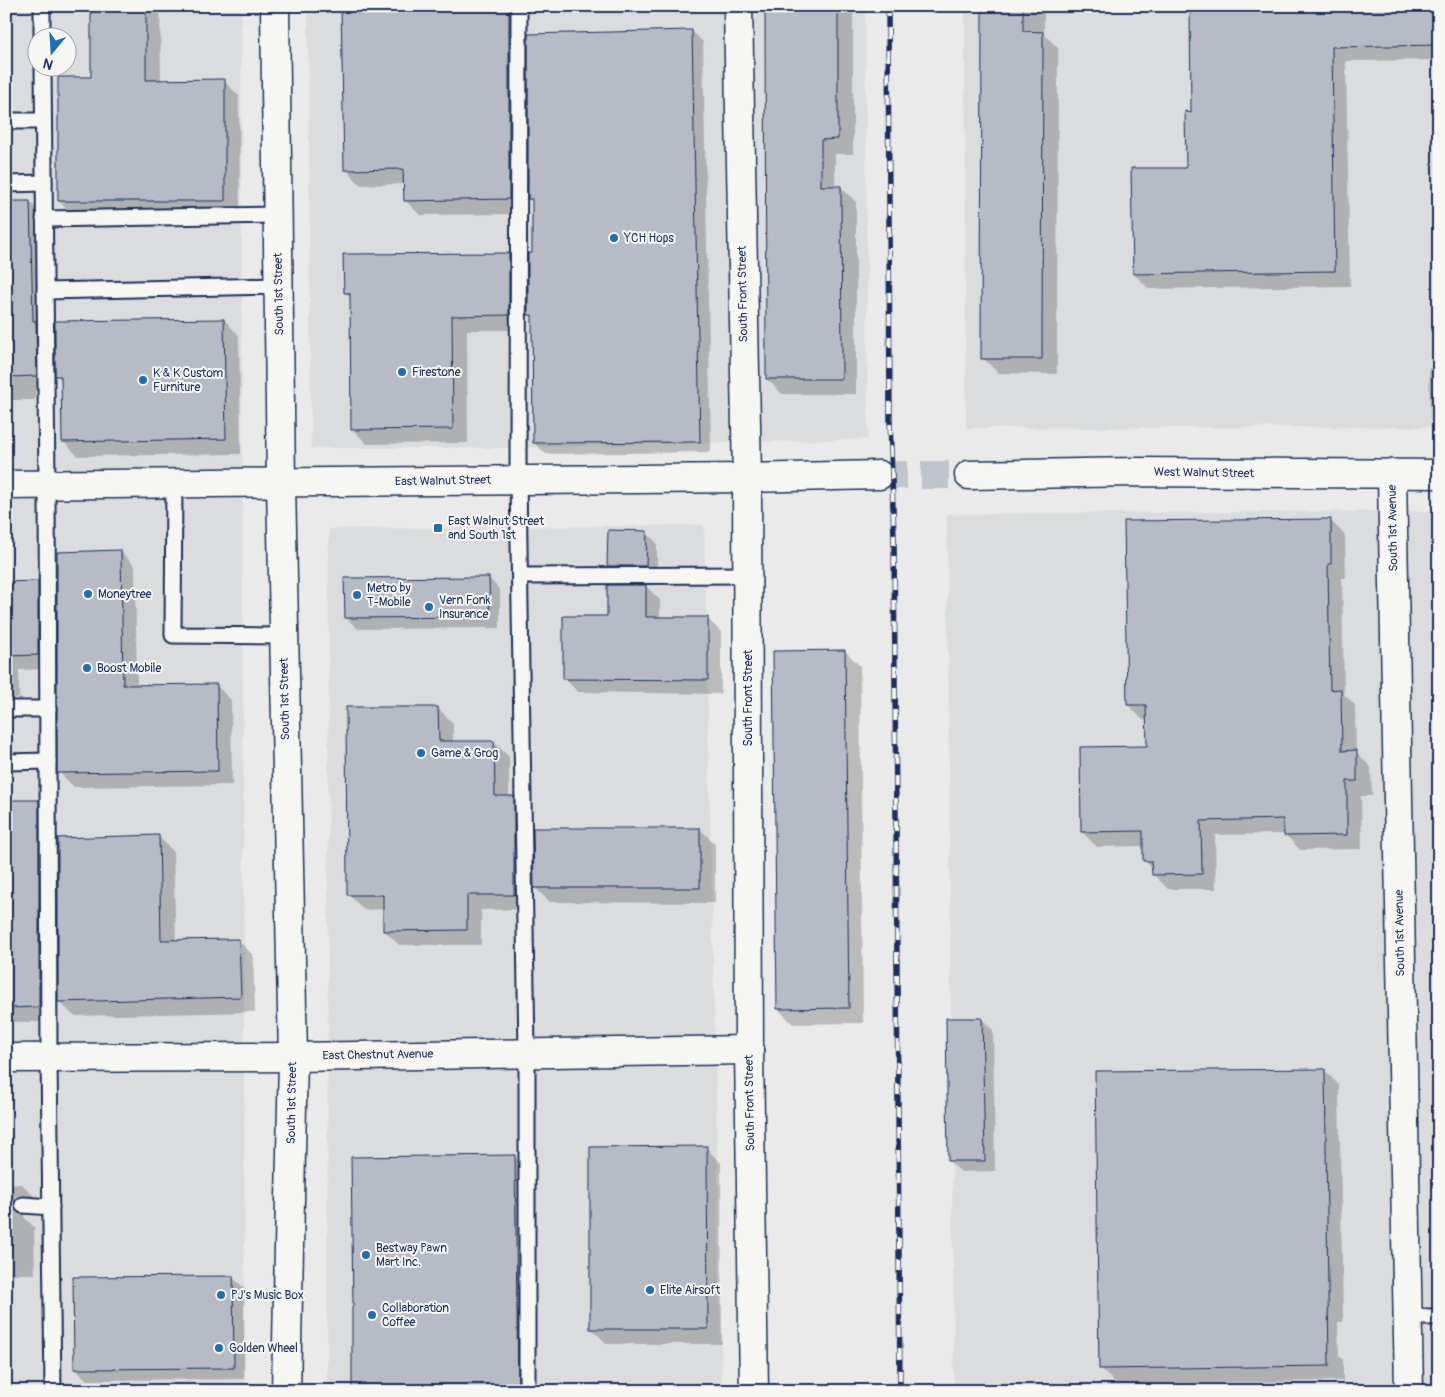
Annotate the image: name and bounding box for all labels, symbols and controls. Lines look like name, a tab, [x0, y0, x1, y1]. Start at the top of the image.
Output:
north arrow	[28, 28, 78, 78]
text: N	[41, 54, 55, 73]
place label: YCH Hops	[623, 231, 674, 246]
marker: YCH Hops	[608, 232, 620, 244]
street label: South Front Street	[735, 245, 751, 343]
street label: South 1st Street	[271, 252, 287, 335]
place label: Firestone	[412, 365, 461, 380]
place label: K & K Custom Furniture	[153, 366, 224, 395]
marker: Firestone	[396, 366, 408, 378]
marker: K & K Custom Furniture	[137, 374, 149, 386]
street label: West Walnut Street	[1154, 465, 1255, 481]
street label: East Walnut Street	[395, 473, 491, 489]
street label: South 1st Avenue	[1385, 484, 1401, 572]
place label: East Walnut Street and South 1st	[448, 514, 544, 543]
marker: East Walnut Street and South 1st	[432, 522, 444, 534]
place label: Metro by T-Mobile	[367, 581, 411, 610]
place label: Moneytree	[98, 587, 152, 602]
marker: Moneytree	[82, 588, 94, 600]
marker: Metro by T-Mobile	[351, 589, 363, 601]
place label: Vern Fonk Insurance	[439, 593, 491, 622]
marker: Vern Fonk Insurance	[423, 601, 435, 613]
street label: South Front Street	[741, 649, 756, 746]
street label: South 1st Street	[277, 657, 293, 740]
place label: Boost Mobile	[97, 661, 161, 676]
marker: Boost Mobile	[81, 662, 93, 674]
place label: Game & Grog	[431, 746, 498, 761]
marker: Game & Grog	[415, 747, 427, 759]
street label: South 1st Avenue	[1392, 889, 1408, 977]
street label: East Chestnut Avenue	[322, 1047, 434, 1063]
street label: South Front Street	[742, 1054, 758, 1152]
street label: South 1st Street	[284, 1061, 300, 1144]
place label: Bestway Pawn Mart Inc.	[376, 1241, 447, 1270]
marker: Bestway Pawn Mart Inc.	[360, 1249, 372, 1261]
place label: Elite Airsoft	[660, 1283, 720, 1298]
marker: Elite Airsoft	[644, 1284, 656, 1296]
place label: PJ's Music Box	[231, 1288, 304, 1303]
marker: PJ's Music Box	[215, 1289, 227, 1301]
place label: Collaboration Coffee	[382, 1301, 449, 1330]
marker: Collaboration Coffee	[366, 1309, 378, 1321]
place label: Golden Wheel	[229, 1341, 298, 1356]
marker: Golden Wheel	[213, 1342, 225, 1354]

